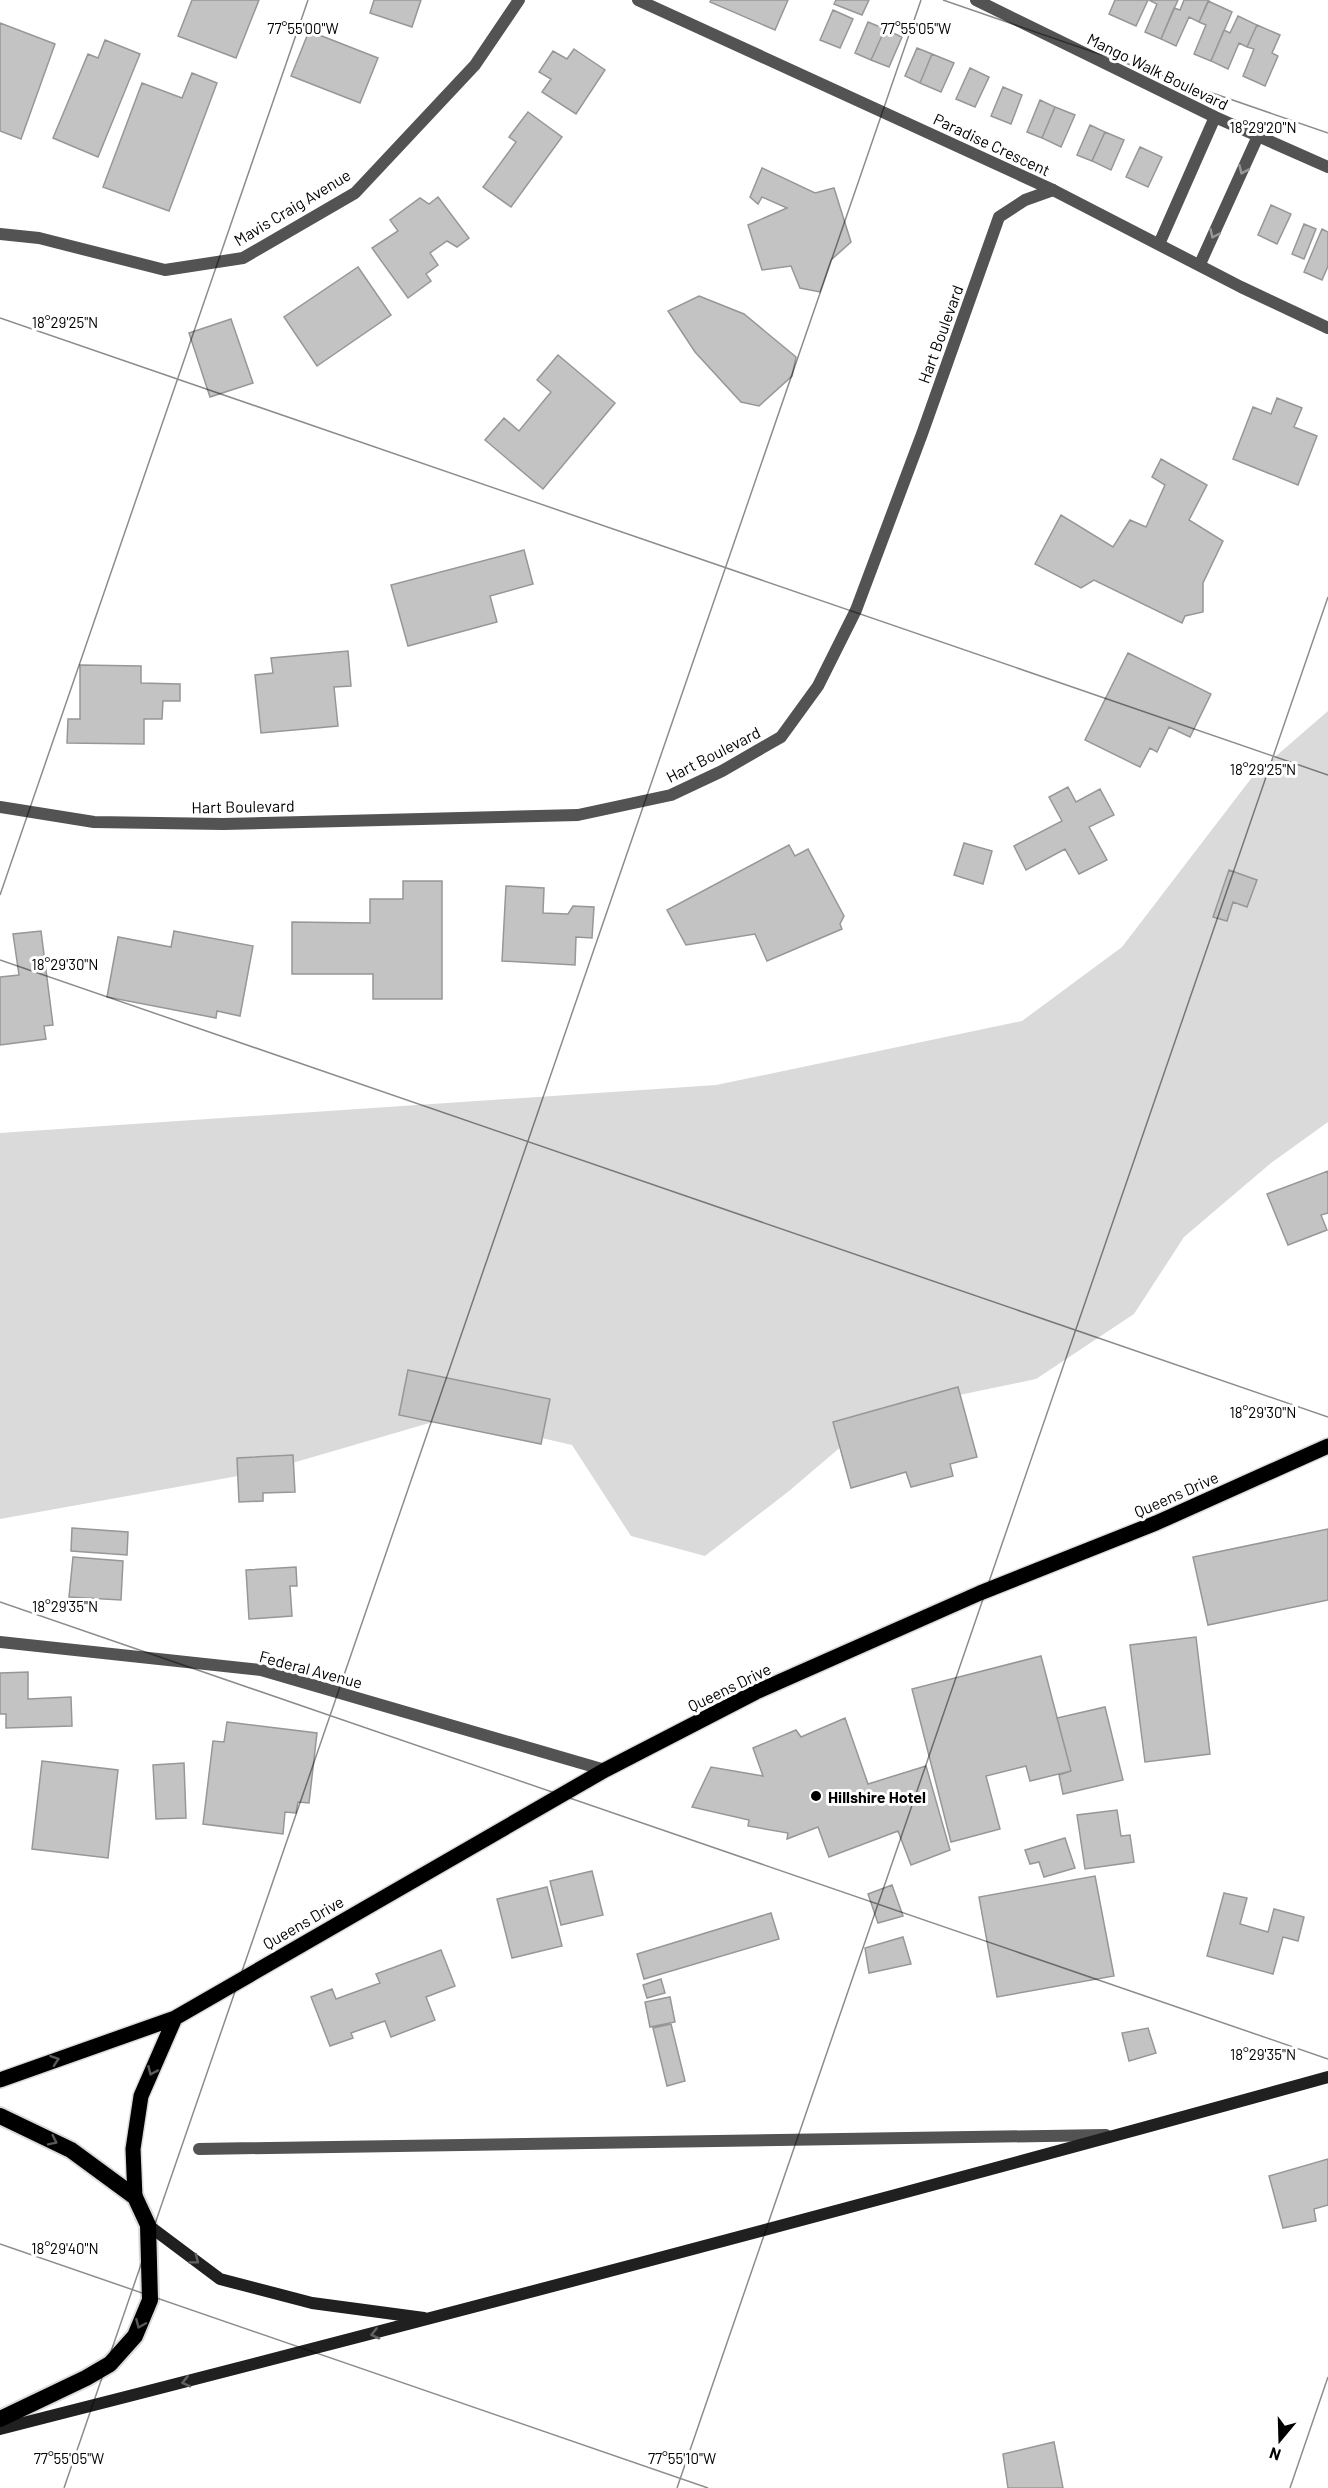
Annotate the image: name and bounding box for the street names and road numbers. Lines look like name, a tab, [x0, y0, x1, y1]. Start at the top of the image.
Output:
street label: Mango Walk Boulevard	[1084, 29, 1232, 113]
street label: Paradise Crescent	[931, 109, 1053, 179]
street label: Mavis Craig Avenue	[230, 165, 354, 249]
street label: Hart Boulevard	[913, 282, 967, 386]
street label: Hart Boulevard	[663, 722, 763, 786]
street label: Hart Boulevard	[191, 796, 295, 816]
street label: Queens Drive	[1131, 1467, 1221, 1521]
street label: Federal Avenue	[257, 1646, 365, 1692]
street label: Queens Drive	[684, 1659, 774, 1715]
street label: Queens Drive	[259, 1891, 347, 1953]

